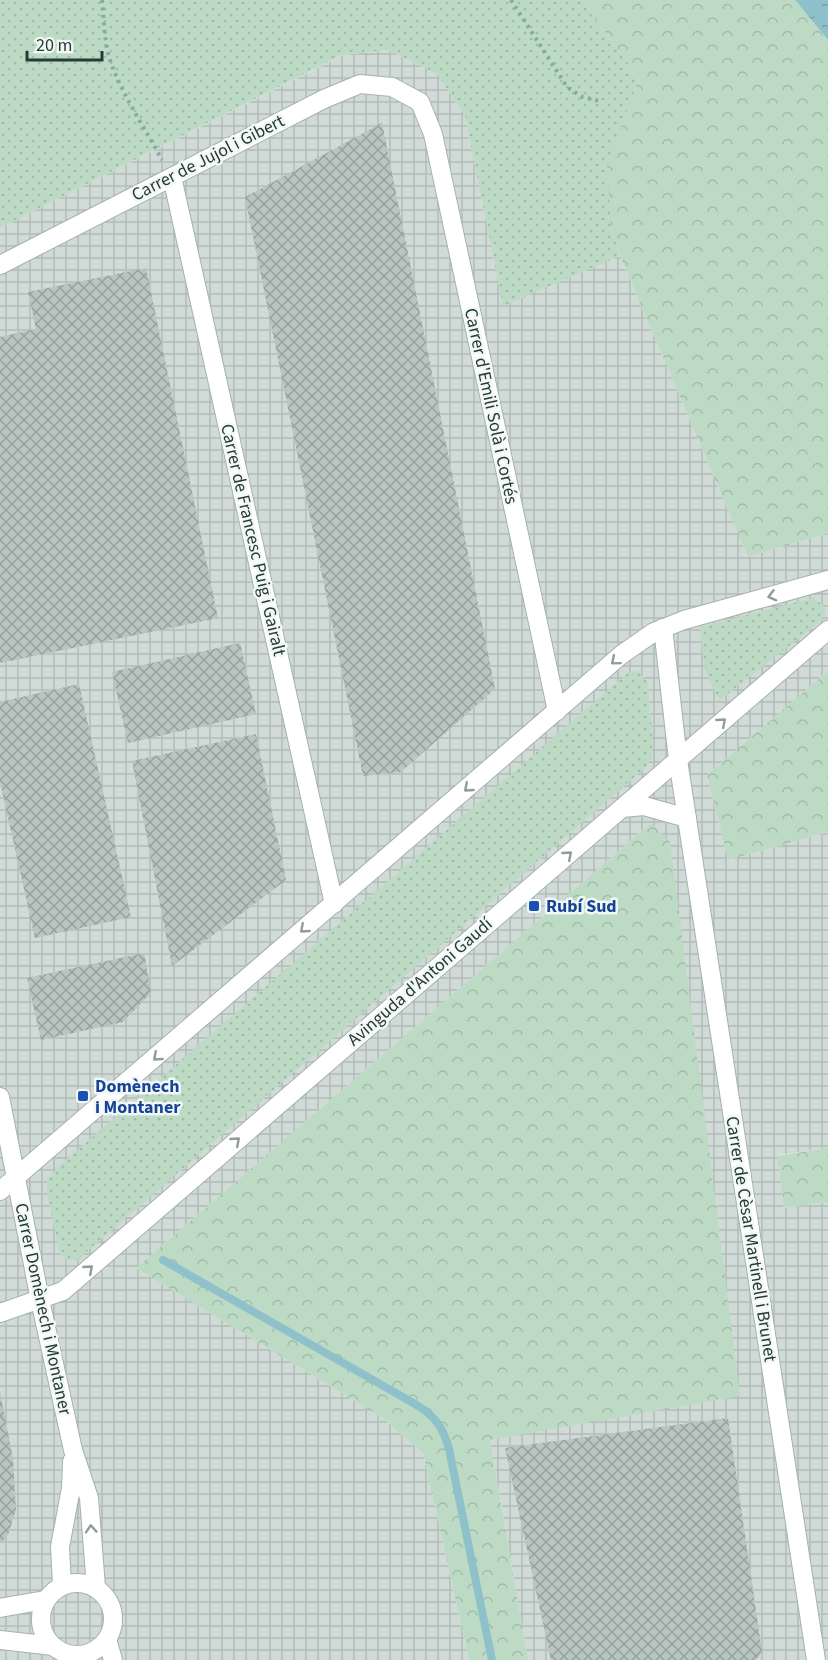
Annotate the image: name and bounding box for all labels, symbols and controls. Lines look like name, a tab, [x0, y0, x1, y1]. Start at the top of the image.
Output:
scale bar	[27, 24, 102, 62]
text: 20 m	[36, 33, 72, 58]
street label: Carrer de Jujol i Gibert	[127, 109, 289, 207]
street label: Carrer d'Emili Solà i Cortés	[458, 306, 524, 506]
street label: Carrer de Francesc Puig i Gairalt	[214, 421, 292, 659]
one-way arrow	[767, 588, 777, 601]
one-way arrow	[611, 654, 622, 665]
one-way arrow	[715, 718, 726, 729]
one-way arrow	[464, 781, 475, 792]
one-way arrow	[561, 851, 572, 862]
place label: Rubí Sud	[546, 894, 617, 919]
marker: Rubí Sud	[527, 899, 541, 913]
street label: Avinguda d'Antoni Gaudí	[342, 912, 498, 1052]
one-way arrow	[300, 922, 311, 933]
one-way arrow	[153, 1050, 164, 1061]
place label: Domènech i Montaner	[95, 1074, 181, 1120]
marker: Domènech i Montaner	[76, 1089, 90, 1103]
street label: Carrer de Cèsar Martinell i Brunet	[719, 1114, 783, 1364]
one-way arrow	[229, 1138, 240, 1149]
street label: Carrer Domènech i Montaner	[8, 1201, 78, 1418]
one-way arrow	[82, 1265, 93, 1276]
one-way arrow	[85, 1524, 98, 1533]

